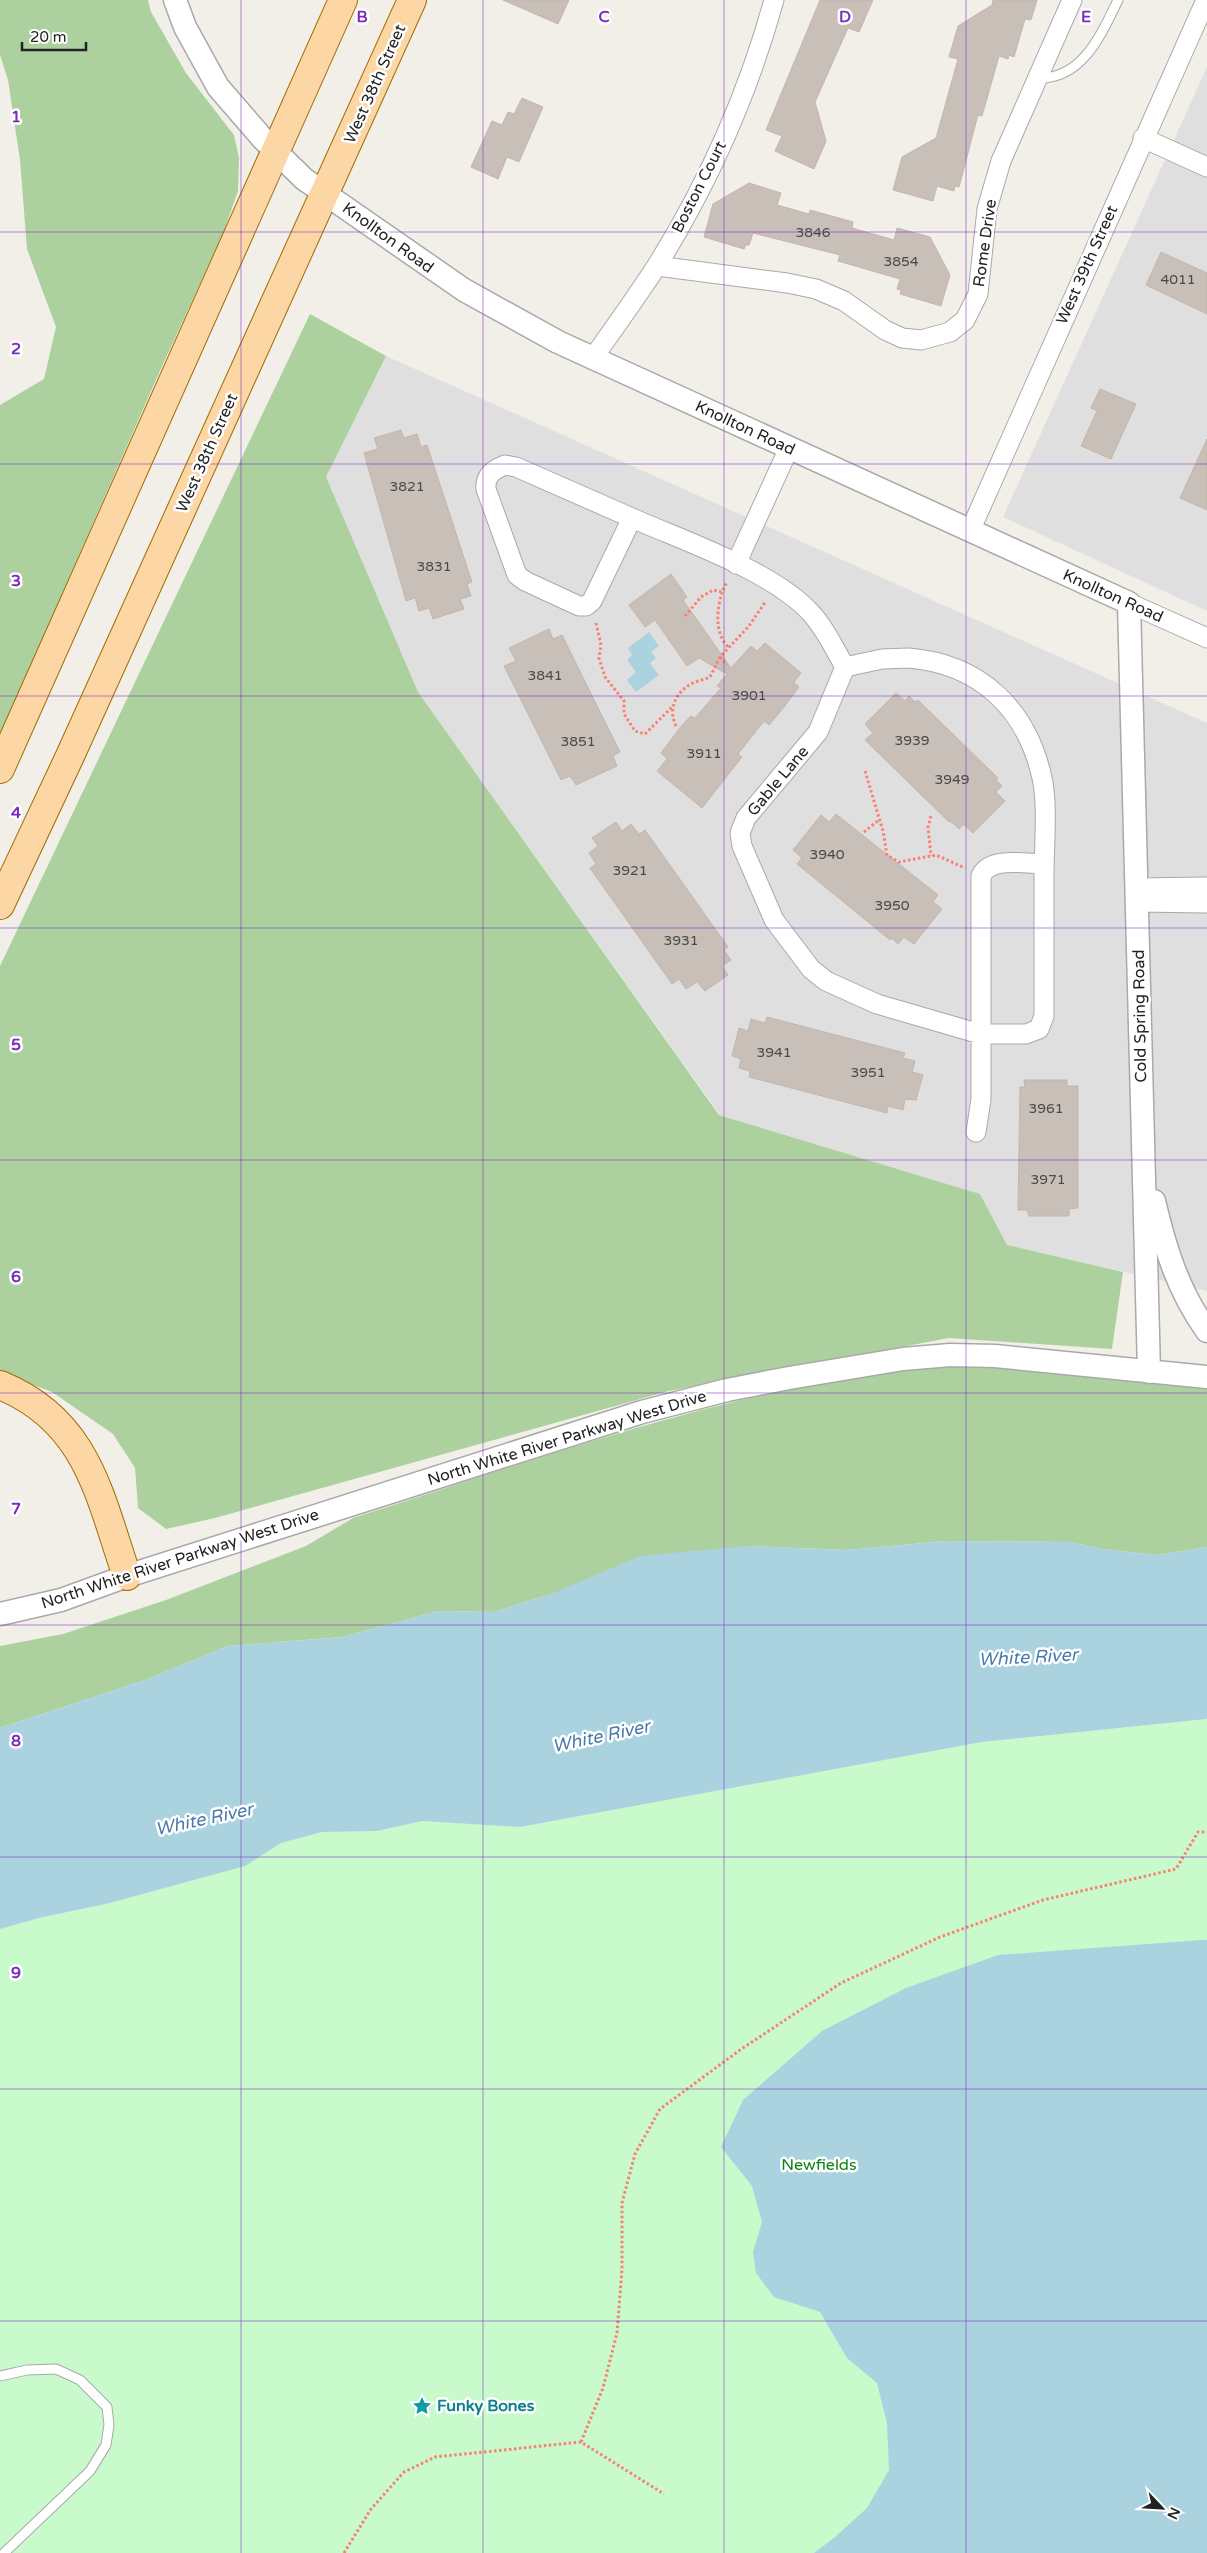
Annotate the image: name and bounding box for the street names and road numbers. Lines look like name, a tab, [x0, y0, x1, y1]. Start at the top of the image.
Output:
street label: West 38th Street	[340, 21, 410, 147]
street label: Boston Court	[667, 138, 731, 236]
street label: Knollton Road	[338, 198, 438, 278]
street label: Rome Drive	[969, 198, 1001, 288]
street label: West 39th Street	[1052, 202, 1122, 328]
street label: West 38th Street	[172, 390, 242, 516]
street label: Knollton Road	[692, 396, 798, 460]
street label: Knollton Road	[1060, 565, 1166, 627]
street label: Gable Lane	[743, 742, 813, 820]
street label: Cold Spring Road	[1129, 949, 1151, 1083]
street label: North White River Parkway West Drive	[425, 1386, 709, 1490]
street label: North White River Parkway West Drive	[39, 1505, 321, 1613]

